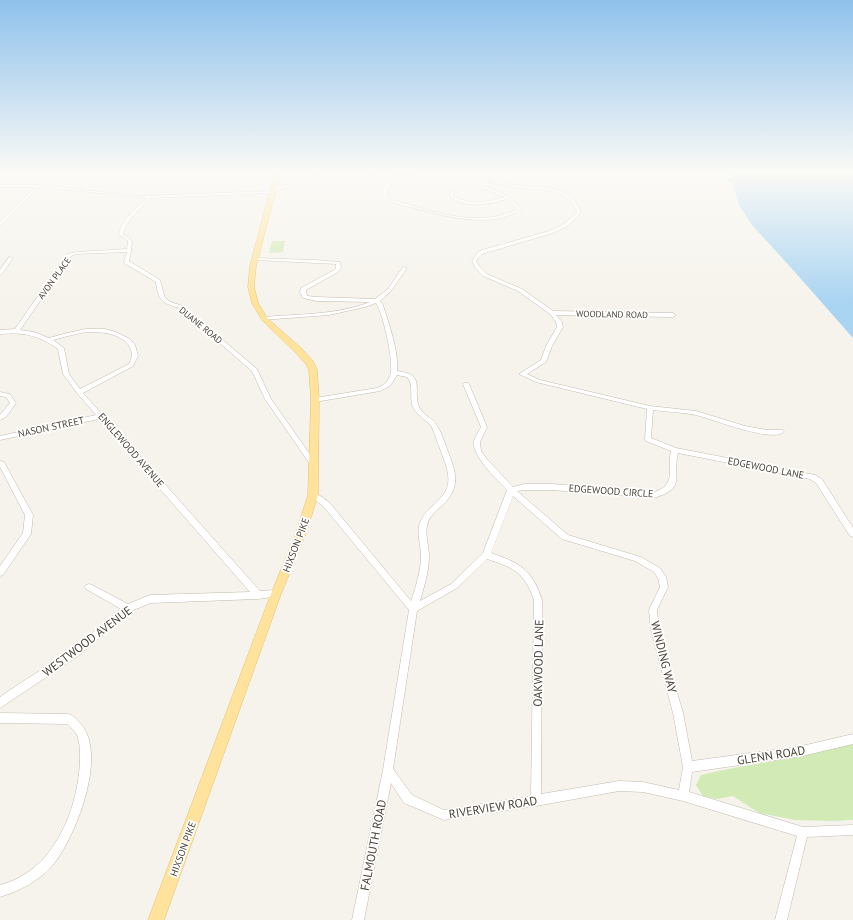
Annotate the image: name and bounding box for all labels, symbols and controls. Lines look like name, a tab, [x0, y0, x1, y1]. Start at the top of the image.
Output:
street label: AVON PLACE	[35, 255, 73, 301]
street label: DUANE ROAD	[177, 304, 225, 346]
street label: WOODLAND ROAD	[576, 308, 648, 320]
street label: ENGLEWOOD AVENUE	[95, 410, 167, 490]
street label: NASON STREET	[17, 414, 86, 440]
street label: EDGEWOOD LANE	[727, 454, 805, 482]
street label: EDGEWOOD CIRCLE	[568, 482, 654, 500]
street label: HIXSON PIKE	[280, 516, 312, 574]
street label: WESTWOOD AVENUE	[39, 602, 135, 680]
street label: OAKWOOD LANE	[530, 619, 546, 707]
street label: WINDING WAY	[648, 619, 680, 695]
street label: GLENN ROAD	[736, 742, 806, 768]
street label: RIVERVIEW ROAD	[448, 793, 538, 821]
street label: FALMOUTH ROAD	[357, 798, 389, 892]
street label: HIXSON PIKE	[167, 820, 199, 878]

